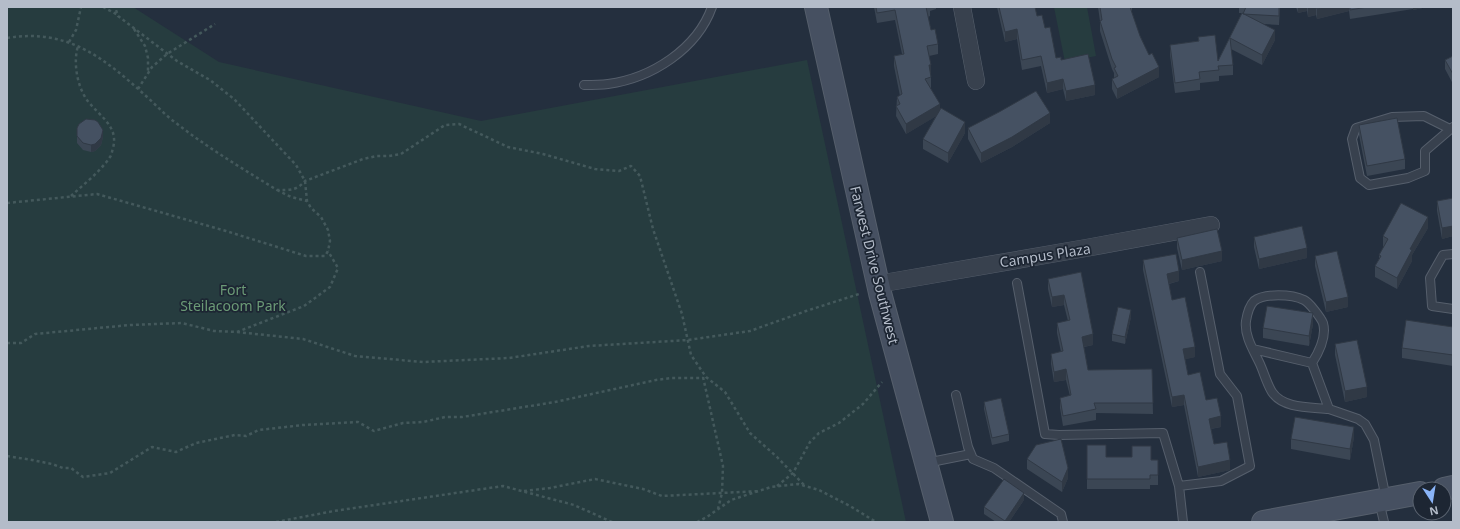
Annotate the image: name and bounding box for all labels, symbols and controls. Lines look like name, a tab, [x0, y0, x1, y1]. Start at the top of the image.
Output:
street label: Farwest Drive Southwest	[846, 184, 904, 346]
street label: Campus Plaza	[998, 238, 1092, 272]
park label: Fort Steilacoom Park	[180, 280, 286, 315]
north arrow	[1412, 481, 1452, 521]
text: N	[1428, 503, 1440, 520]

